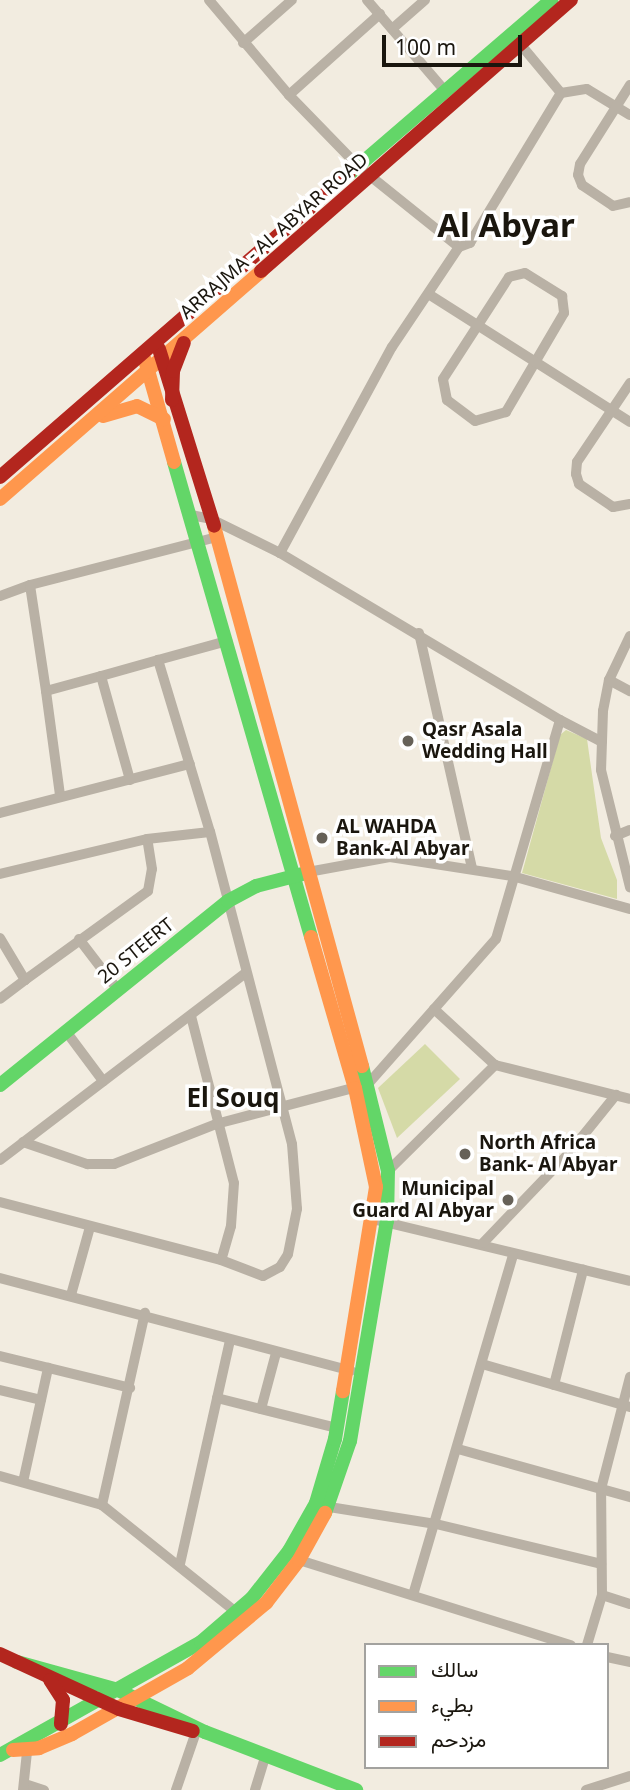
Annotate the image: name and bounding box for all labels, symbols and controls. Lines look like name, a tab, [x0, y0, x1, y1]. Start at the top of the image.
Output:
scale bar	[385, 21, 525, 65]
text: 100 m	[395, 33, 456, 61]
street label: ARRAJMA - AL ABYAR ROAD	[175, 148, 373, 324]
district label: Al Abyar	[437, 205, 575, 245]
place label: Qasr Asala Wedding Hall	[422, 719, 548, 763]
marker: Qasr Asala Wedding Hall	[400, 733, 416, 749]
place label: AL WAHDA Bank-Al Abyar	[336, 816, 469, 860]
marker: AL WAHDA Bank-Al Abyar	[314, 830, 330, 846]
street label: 20 STEERT	[93, 913, 179, 989]
district label: El Souq	[187, 1082, 279, 1114]
place label: North Africa Bank- Al Abyar	[479, 1132, 617, 1176]
marker: North Africa Bank- Al Abyar	[457, 1146, 473, 1162]
place label: Municipal Guard Al Abyar	[352, 1178, 494, 1222]
marker: Municipal Guard Al Abyar	[500, 1192, 516, 1208]
legend	[364, 1643, 609, 1769]
text: سالك	[431, 1655, 478, 1683]
text: بطيء	[431, 1690, 474, 1718]
text: مزدحم	[431, 1725, 486, 1753]

